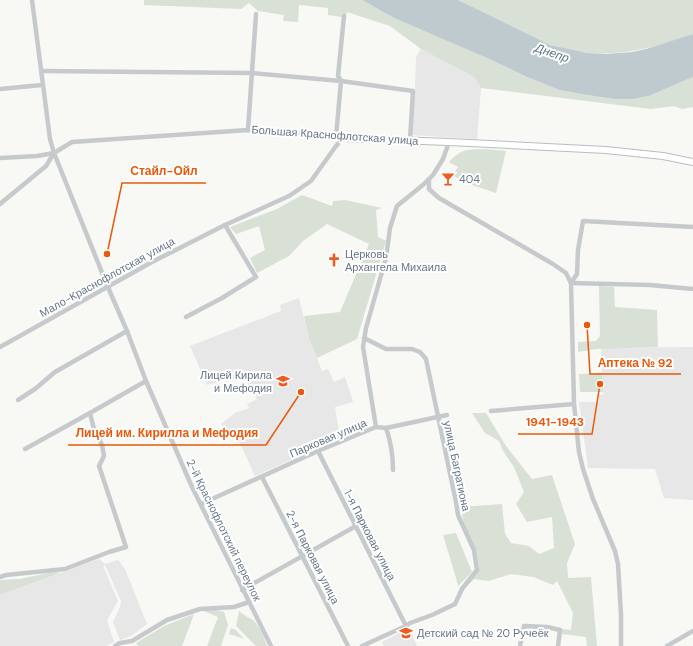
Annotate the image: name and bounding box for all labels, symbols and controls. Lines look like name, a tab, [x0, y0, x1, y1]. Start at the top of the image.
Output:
water label: Днепр	[531, 39, 571, 66]
street label: Большая Краснофлотская улица	[251, 122, 420, 148]
callout: Стайл-Ойл	[122, 159, 206, 183]
text: Стайл-Ойл	[130, 163, 198, 179]
bar icon: 404	[440, 171, 456, 187]
place label: 404	[459, 172, 480, 186]
street label: Мало-Краснофлотская улица	[37, 234, 178, 320]
place label: Церковь Архангела Михаила	[345, 247, 447, 274]
church icon: Церковь Архангела Михаила	[326, 252, 342, 268]
callout: Аптека № 92	[590, 350, 681, 374]
text: Аптека № 92	[598, 355, 672, 371]
place label: Лицей Кирила и Мефодия	[200, 368, 273, 395]
school or university icon: Лицей Кирила и Мефодия	[275, 373, 291, 389]
callout: 1941-1943	[518, 410, 592, 434]
text: 1941-1943	[526, 414, 584, 430]
street label: Парковая улица	[287, 415, 369, 460]
street label: улица Багратиона	[441, 420, 474, 513]
callout: Лицей им. Кирилла и Мефодия	[68, 421, 266, 445]
text: Лицей им. Кирилла и Мефодия	[76, 425, 258, 441]
street label: 2-й Краснофлотский переулок	[183, 457, 265, 603]
street label: 1-я Парковая улица	[341, 487, 399, 584]
street label: 2-я Парковая улица	[283, 508, 343, 607]
school or university icon: Детский сад № 20 Ручеёк	[398, 625, 414, 641]
place label: Детский сад № 20 Ручеёк	[417, 626, 549, 640]

